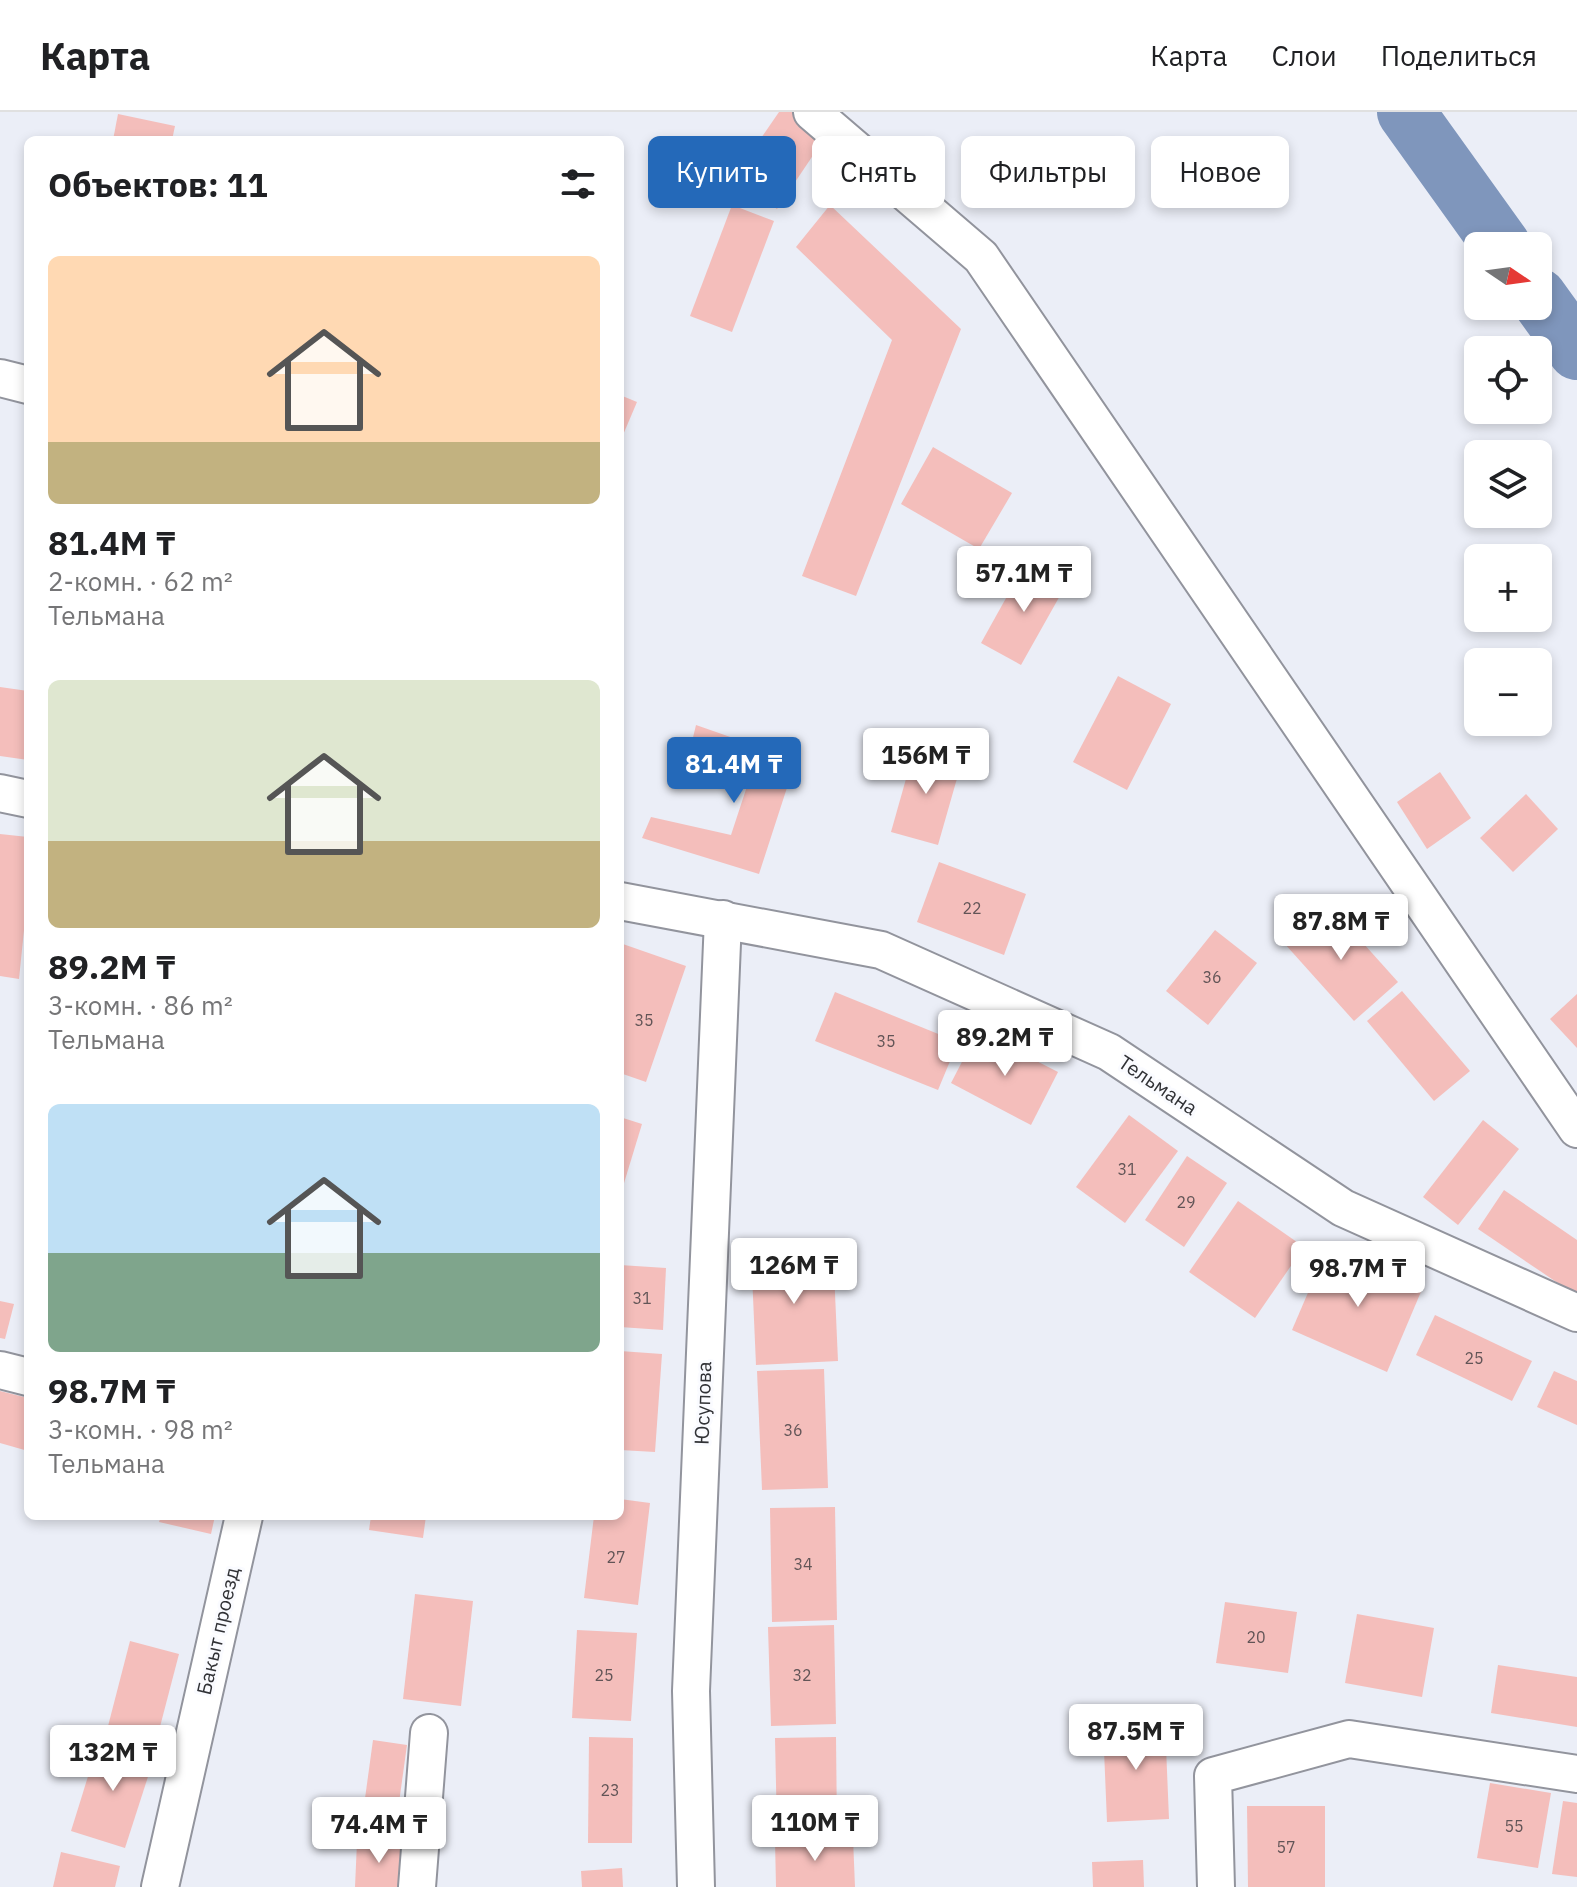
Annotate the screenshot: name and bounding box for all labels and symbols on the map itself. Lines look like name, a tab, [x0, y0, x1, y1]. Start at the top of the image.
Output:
north arrow	[1464, 232, 1552, 320]
pin: 57.1M ₸	[950, 546, 1098, 614]
pin: 156M ₸	[861, 728, 991, 796]
pin: 81.4M ₸	[660, 737, 808, 805]
pin: 87.8M ₸	[1267, 894, 1415, 962]
house number: 22	[962, 898, 982, 918]
house number: 36	[1202, 967, 1222, 987]
house number: 35	[634, 1010, 654, 1030]
pin: 89.2M ₸	[931, 1010, 1079, 1078]
house number: 35	[876, 1031, 896, 1051]
street label: Тельмана	[1113, 1048, 1203, 1121]
house number: 31	[1117, 1159, 1137, 1179]
house number: 29	[1176, 1192, 1196, 1212]
pin: 126M ₸	[729, 1238, 859, 1306]
pin: 98.7M ₸	[1284, 1241, 1432, 1309]
house number: 31	[632, 1288, 652, 1308]
house number: 25	[1464, 1348, 1484, 1368]
street label: Юсупова	[688, 1360, 717, 1445]
house number: 36	[783, 1420, 803, 1440]
house number: 27	[606, 1547, 626, 1567]
house number: 34	[793, 1554, 813, 1574]
street label: Бакыт проезд	[190, 1564, 245, 1697]
house number: 20	[1246, 1627, 1266, 1647]
house number: 25	[594, 1665, 614, 1685]
house number: 32	[792, 1665, 812, 1685]
pin: 87.5M ₸	[1062, 1704, 1210, 1772]
pin: 132M ₸	[48, 1725, 178, 1793]
house number: 23	[600, 1780, 620, 1800]
pin: 110M ₸	[750, 1795, 880, 1863]
pin: 74.4M ₸	[305, 1797, 453, 1865]
house number: 55	[1504, 1816, 1524, 1836]
house number: 57	[1276, 1837, 1296, 1857]

